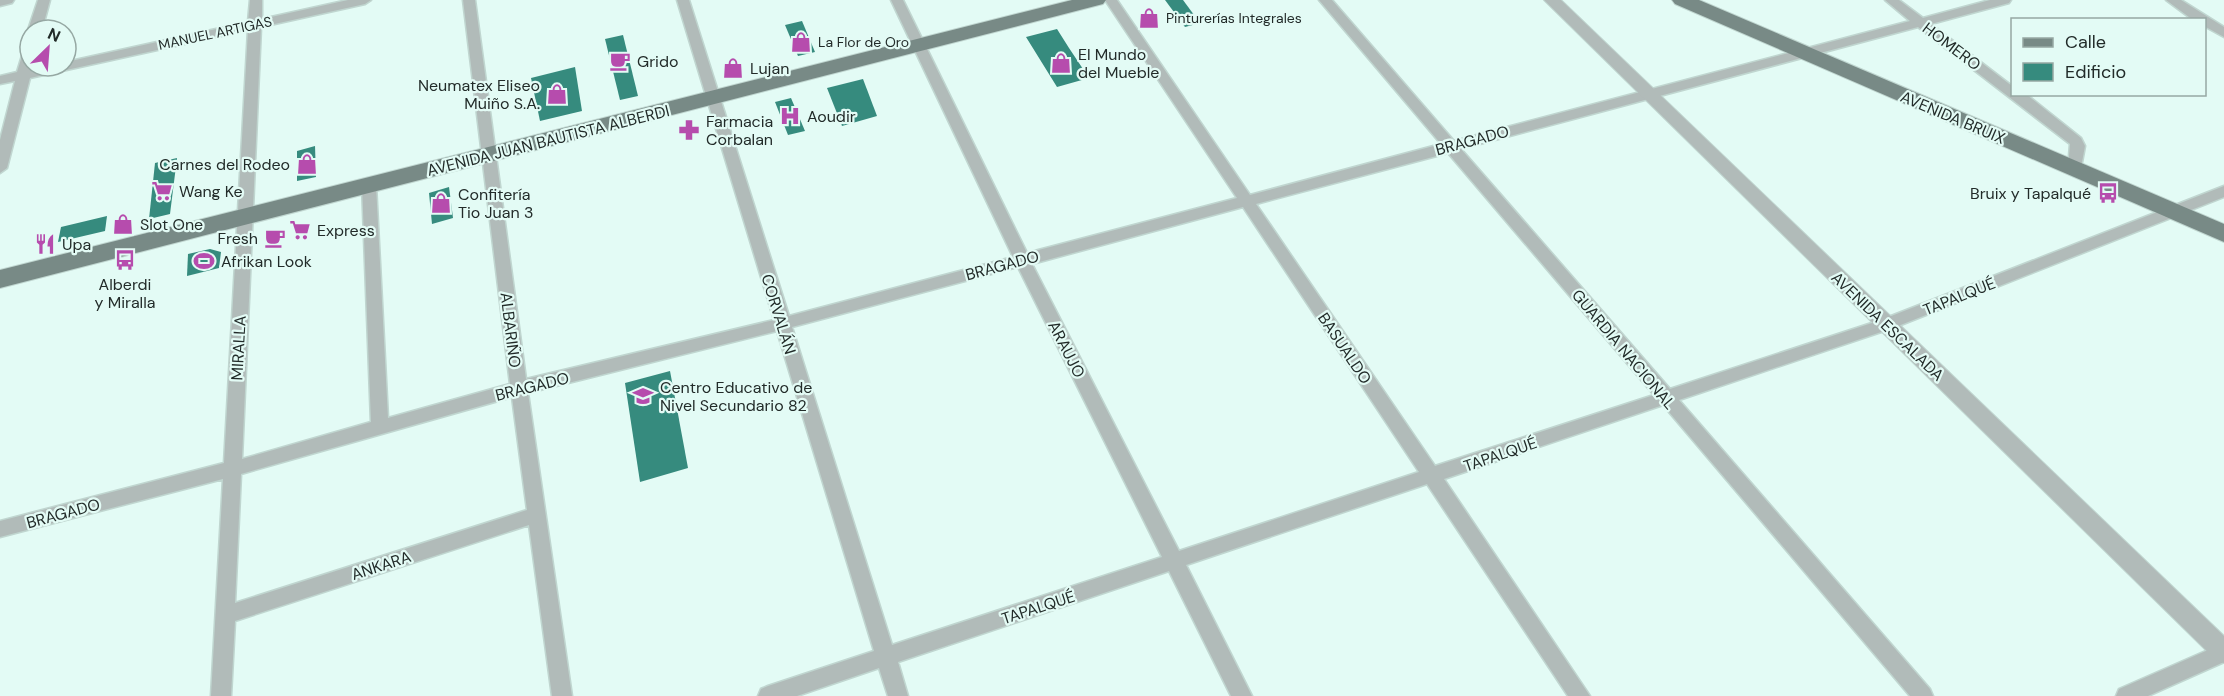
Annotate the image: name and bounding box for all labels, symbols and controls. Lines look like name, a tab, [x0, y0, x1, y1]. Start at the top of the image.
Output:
shop icon: Pinturerías Integrales	[1137, 6, 1161, 30]
place label: Pinturerías Integrales	[1166, 9, 1302, 27]
street label: MANUEL ARTIGAS	[157, 12, 273, 54]
north arrow	[18, 18, 78, 78]
street label: HOMERO	[1918, 18, 1985, 75]
legend	[2011, 18, 2206, 96]
text: N	[44, 23, 64, 47]
shop icon: La Flor de Oro	[789, 30, 813, 54]
text: Calle	[2065, 30, 2106, 54]
place label: La Flor de Oro	[818, 33, 909, 51]
place label: El Mundo del Mueble	[1078, 44, 1159, 83]
cafe icon: Grido	[608, 49, 632, 73]
place label: Grido	[637, 51, 678, 72]
shop icon: El Mundo del Mueble	[1049, 51, 1073, 75]
shop icon: Lujan	[721, 56, 745, 80]
place label: Lujan	[750, 58, 789, 79]
text: Edificio	[2065, 60, 2126, 84]
place label: Neumatex Eliseo Muiño S.A.	[418, 75, 540, 114]
shop icon: Neumatex Eliseo Muiño S.A.	[545, 82, 569, 106]
street label: AVENIDA BRUIX	[1897, 86, 2009, 149]
street label: AVENIDA JUAN BAUTISTA ALBERDI	[425, 100, 671, 181]
hospital icon: Aoudir	[778, 104, 802, 128]
place label: Aoudir	[807, 106, 856, 127]
place label: Farmacia Corbalan	[706, 111, 773, 150]
pharmacy icon: Farmacia Corbalan	[677, 118, 701, 142]
street label: BRAGADO	[1433, 121, 1511, 160]
shop icon: Carnes del Rodeo	[295, 152, 319, 176]
place label: Carnes del Rodeo	[159, 154, 290, 175]
supermarket icon: Wang Ke	[150, 179, 174, 203]
place label: Wang Ke	[179, 181, 243, 202]
bus stop icon: Bruix y Tapalqué	[2096, 181, 2120, 205]
place label: Bruix y Tapalqué	[1970, 183, 2091, 204]
place label: Confitería Tio Juan 3	[458, 184, 533, 223]
shop icon: Confitería Tio Juan 3	[429, 191, 453, 215]
shop icon: Slot One	[111, 212, 135, 236]
place label: Slot One	[140, 214, 203, 235]
supermarket icon: Express	[288, 218, 312, 242]
place label: Express	[317, 220, 375, 241]
cafe icon: Fresh	[263, 226, 287, 250]
place label: Fresh	[218, 228, 258, 249]
restaurant icon: Upa	[33, 232, 57, 256]
place label: Upa	[62, 234, 91, 255]
street label: BRAGADO	[963, 246, 1041, 285]
bus stop icon: Alberdi y Miralla	[113, 248, 137, 272]
sports icon: Afrikan Look	[192, 249, 216, 273]
place label: Afrikan Look	[221, 251, 312, 272]
street label: AVENIDA ESCALADA	[1827, 267, 1949, 386]
street label: CORVALÁN	[756, 271, 801, 357]
street label: TAPALQUÉ	[1920, 272, 1998, 320]
place label: Alberdi y Miralla	[95, 274, 155, 313]
street label: GUARDIA NACIONAL	[1567, 285, 1680, 414]
street label: ALBARIÑO	[495, 291, 526, 369]
street label: BASUALDO	[1313, 308, 1376, 388]
street label: MIRALLA	[226, 315, 251, 381]
street label: ARAUJO	[1043, 317, 1090, 381]
street label: BRAGADO	[493, 367, 571, 406]
place label: Centro Educativo de Nivel Secundario 82	[660, 377, 812, 416]
school or university icon: Centro Educativo de Nivel Secundario 82	[631, 384, 655, 408]
street label: TAPALQUÉ	[1461, 432, 1540, 477]
street label: BRAGADO	[24, 494, 102, 533]
street label: ANKARA	[349, 546, 414, 585]
street label: TAPALQUÉ	[999, 586, 1078, 629]

